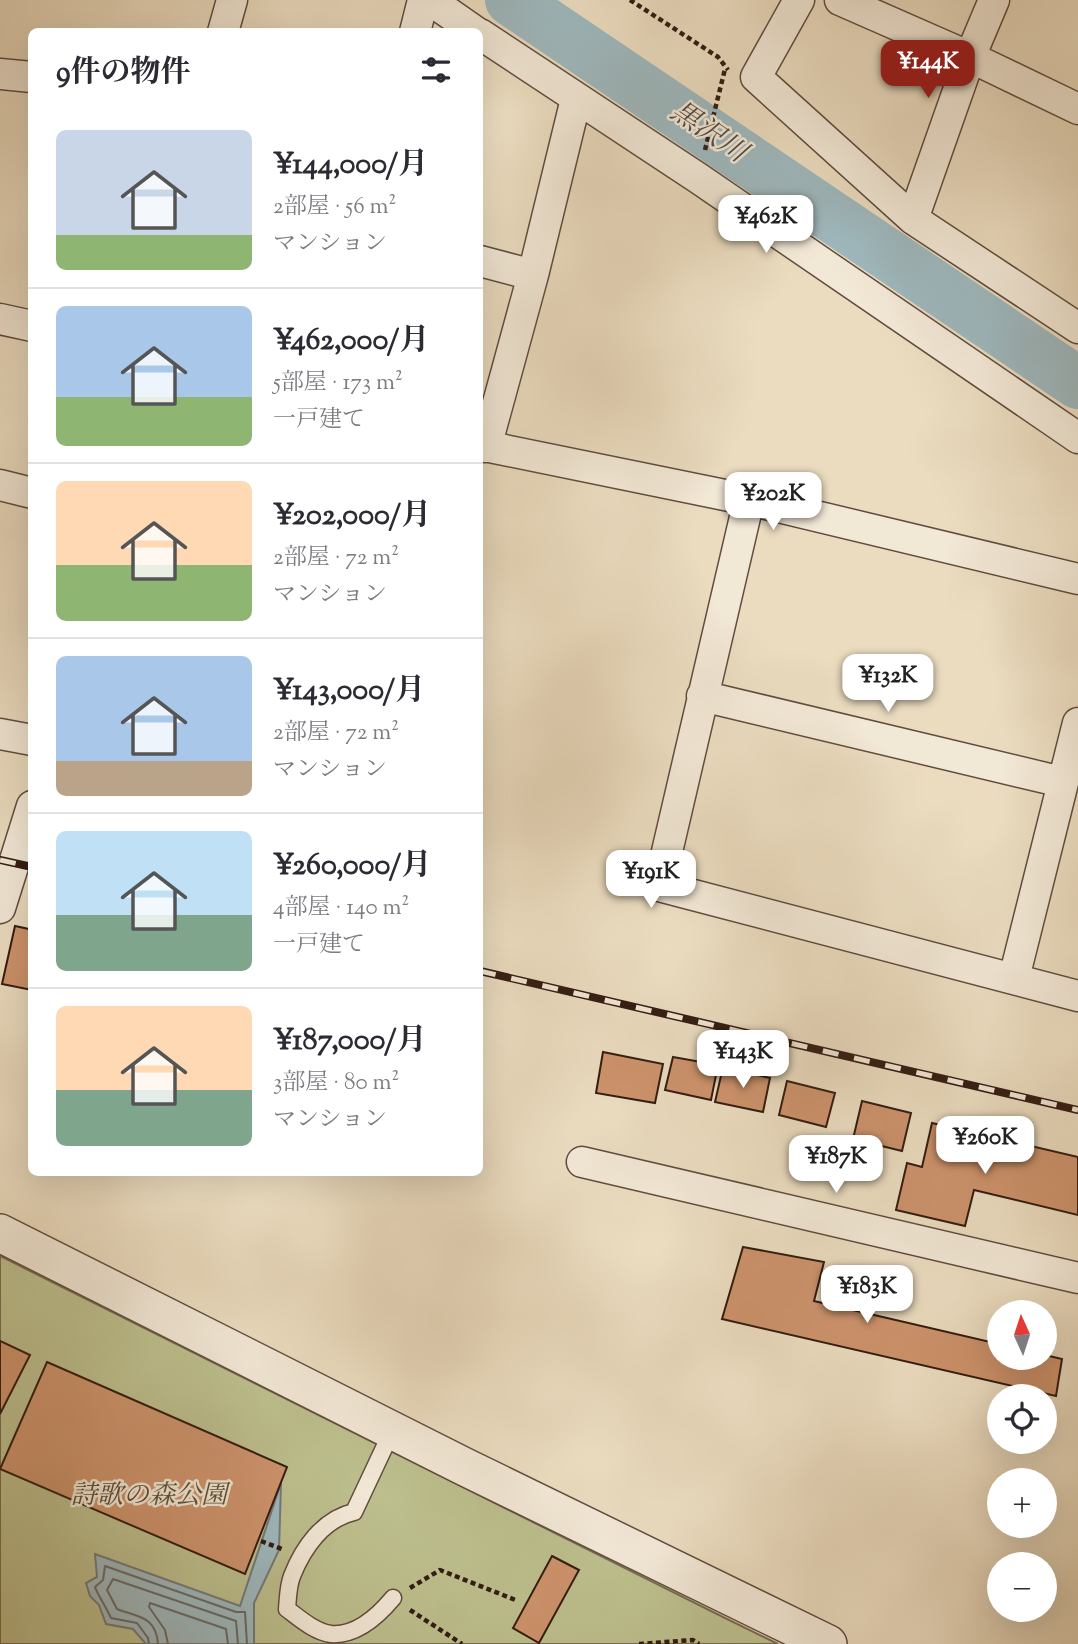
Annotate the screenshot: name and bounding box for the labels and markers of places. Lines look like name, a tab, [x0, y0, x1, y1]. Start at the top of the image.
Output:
pin: ¥144K	[879, 41, 977, 100]
pin: ¥462K	[717, 196, 815, 255]
pin: ¥202K	[724, 472, 822, 532]
pin: ¥132K	[839, 654, 937, 714]
pin: ¥191K	[602, 850, 700, 910]
pin: ¥143K	[694, 1030, 792, 1090]
pin: ¥260K	[936, 1116, 1034, 1176]
pin: ¥187K	[787, 1136, 885, 1195]
pin: ¥183K	[818, 1266, 916, 1325]

